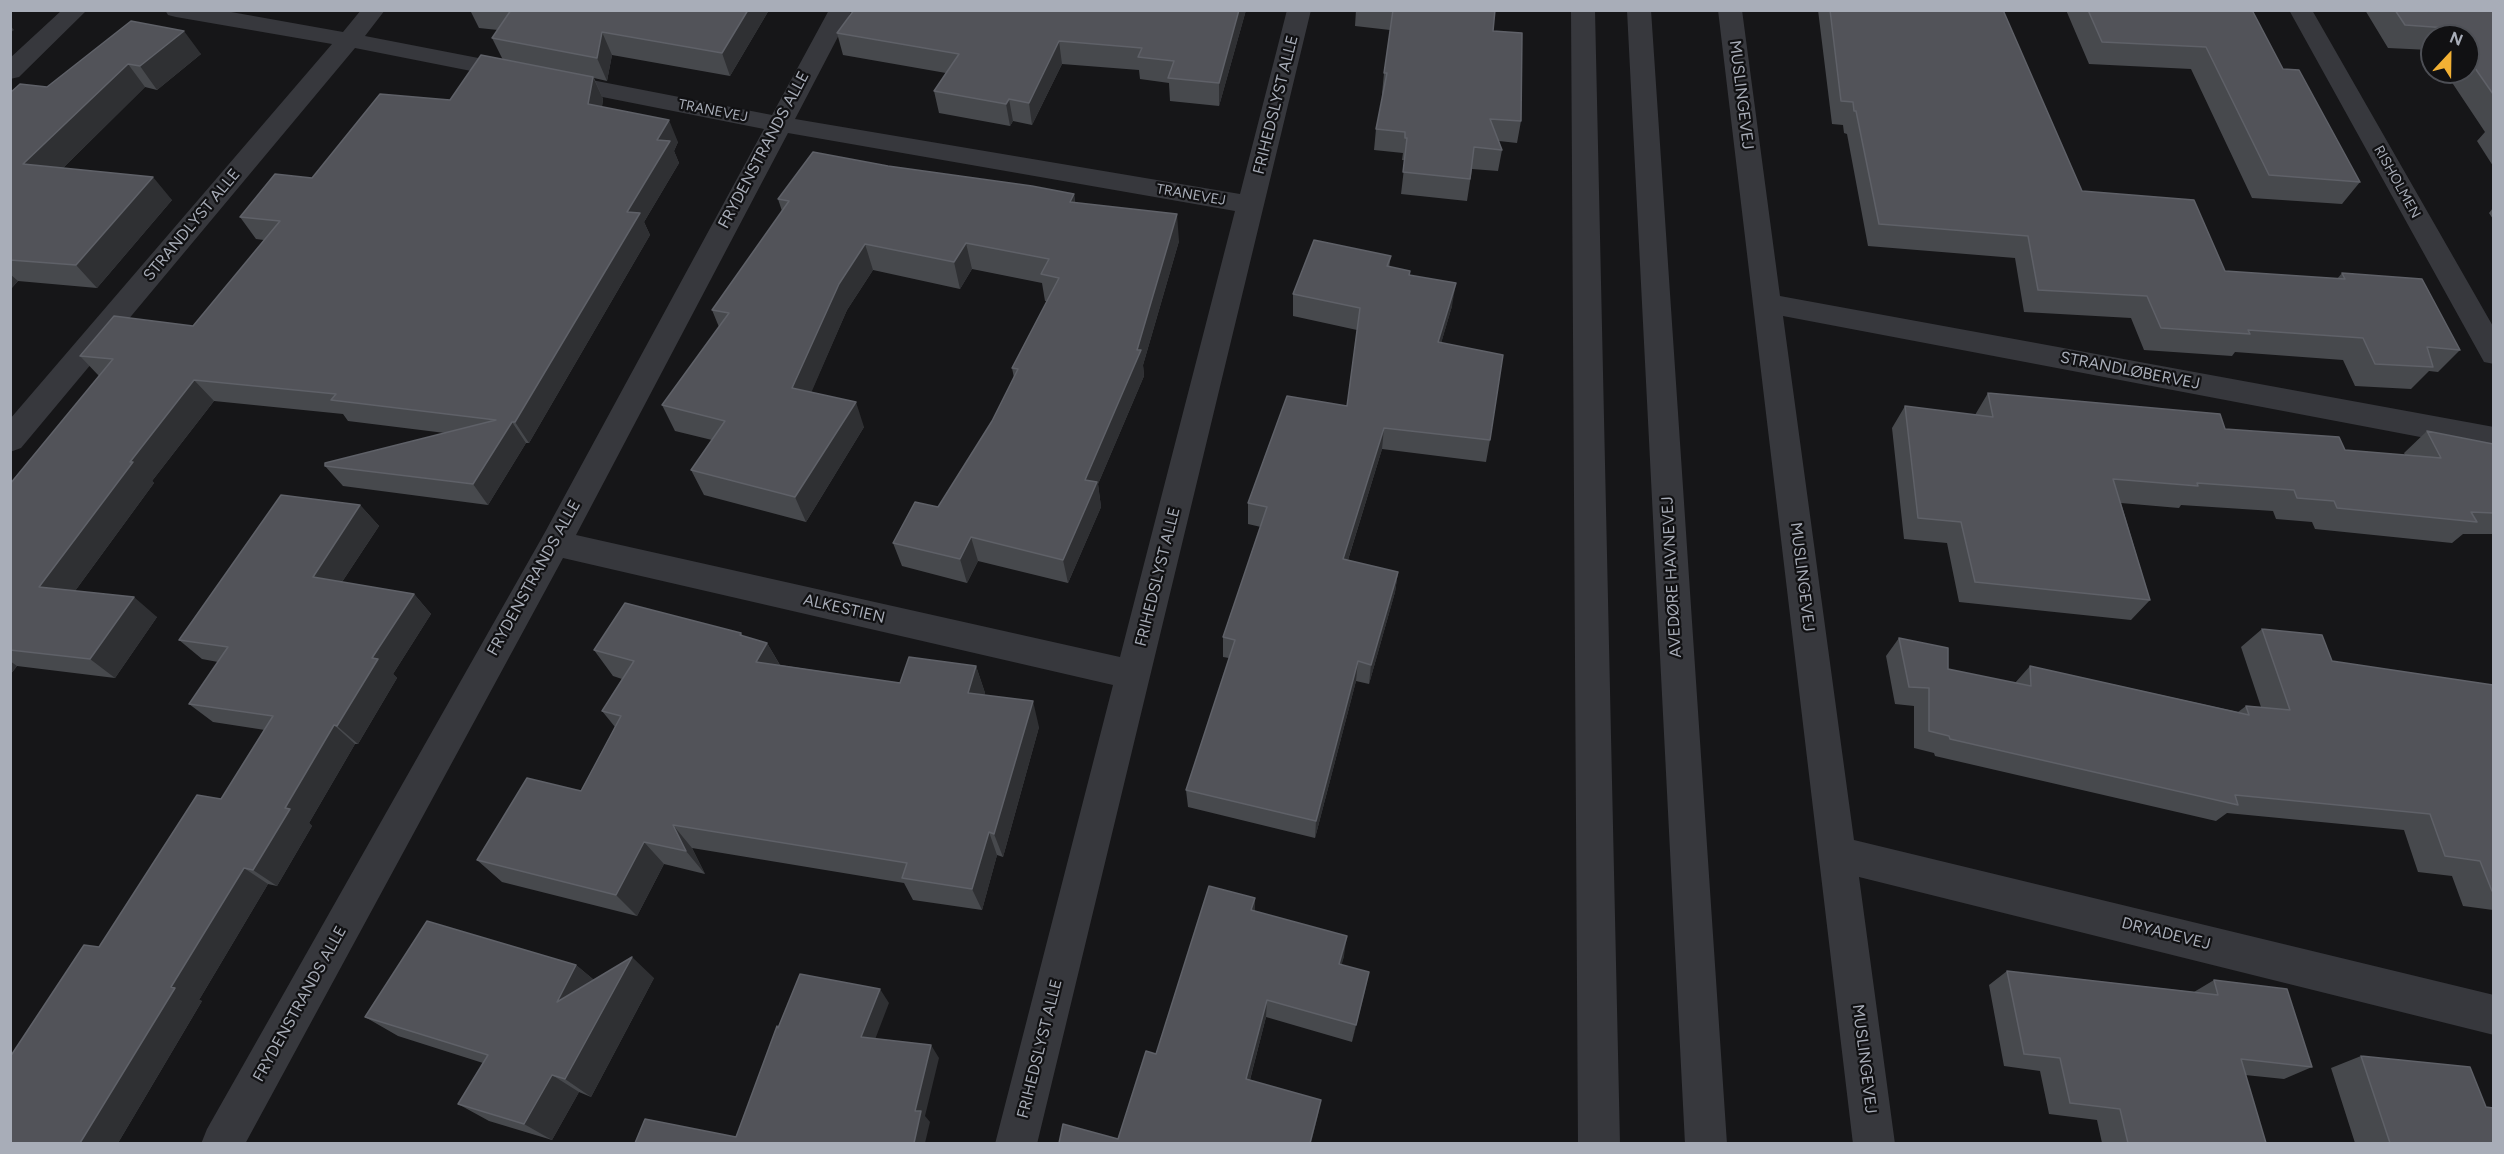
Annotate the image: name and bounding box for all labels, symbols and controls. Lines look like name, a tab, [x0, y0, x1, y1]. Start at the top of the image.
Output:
north arrow	[2420, 24, 2480, 84]
text: N	[2447, 28, 2465, 50]
street label: FRIHEDSLYST ALLE	[1249, 33, 1303, 177]
street label: MUSLINGEVEJ	[1725, 39, 1757, 151]
street label: FRYDENSTRANDS ALLE	[714, 68, 814, 232]
street label: TRANEVEJ	[677, 96, 749, 126]
street label: RISHOLMEN	[2370, 143, 2424, 221]
street label: STRANDLYST ALLE	[140, 165, 244, 285]
street label: TRANEVEJ	[1155, 181, 1227, 209]
street label: STRANDLØBERVEJ	[2059, 348, 2201, 394]
street label: AVEDØRE HAVNEVEJ	[1658, 496, 1686, 658]
street label: FRYDENSTRANDS ALLE	[483, 497, 585, 659]
street label: FRIHEDSLYST ALLE	[1131, 505, 1185, 649]
street label: MUSLINGEVEJ	[1786, 521, 1818, 633]
street label: ALKESTIEN	[801, 590, 887, 628]
street label: DRYADEVEJ	[2120, 914, 2212, 954]
street label: FRYDENSTRANDS ALLE	[249, 923, 351, 1085]
street label: FRIHEDSLYST ALLE	[1013, 977, 1067, 1121]
street label: MUSLINGEVEJ	[1848, 1003, 1880, 1115]

